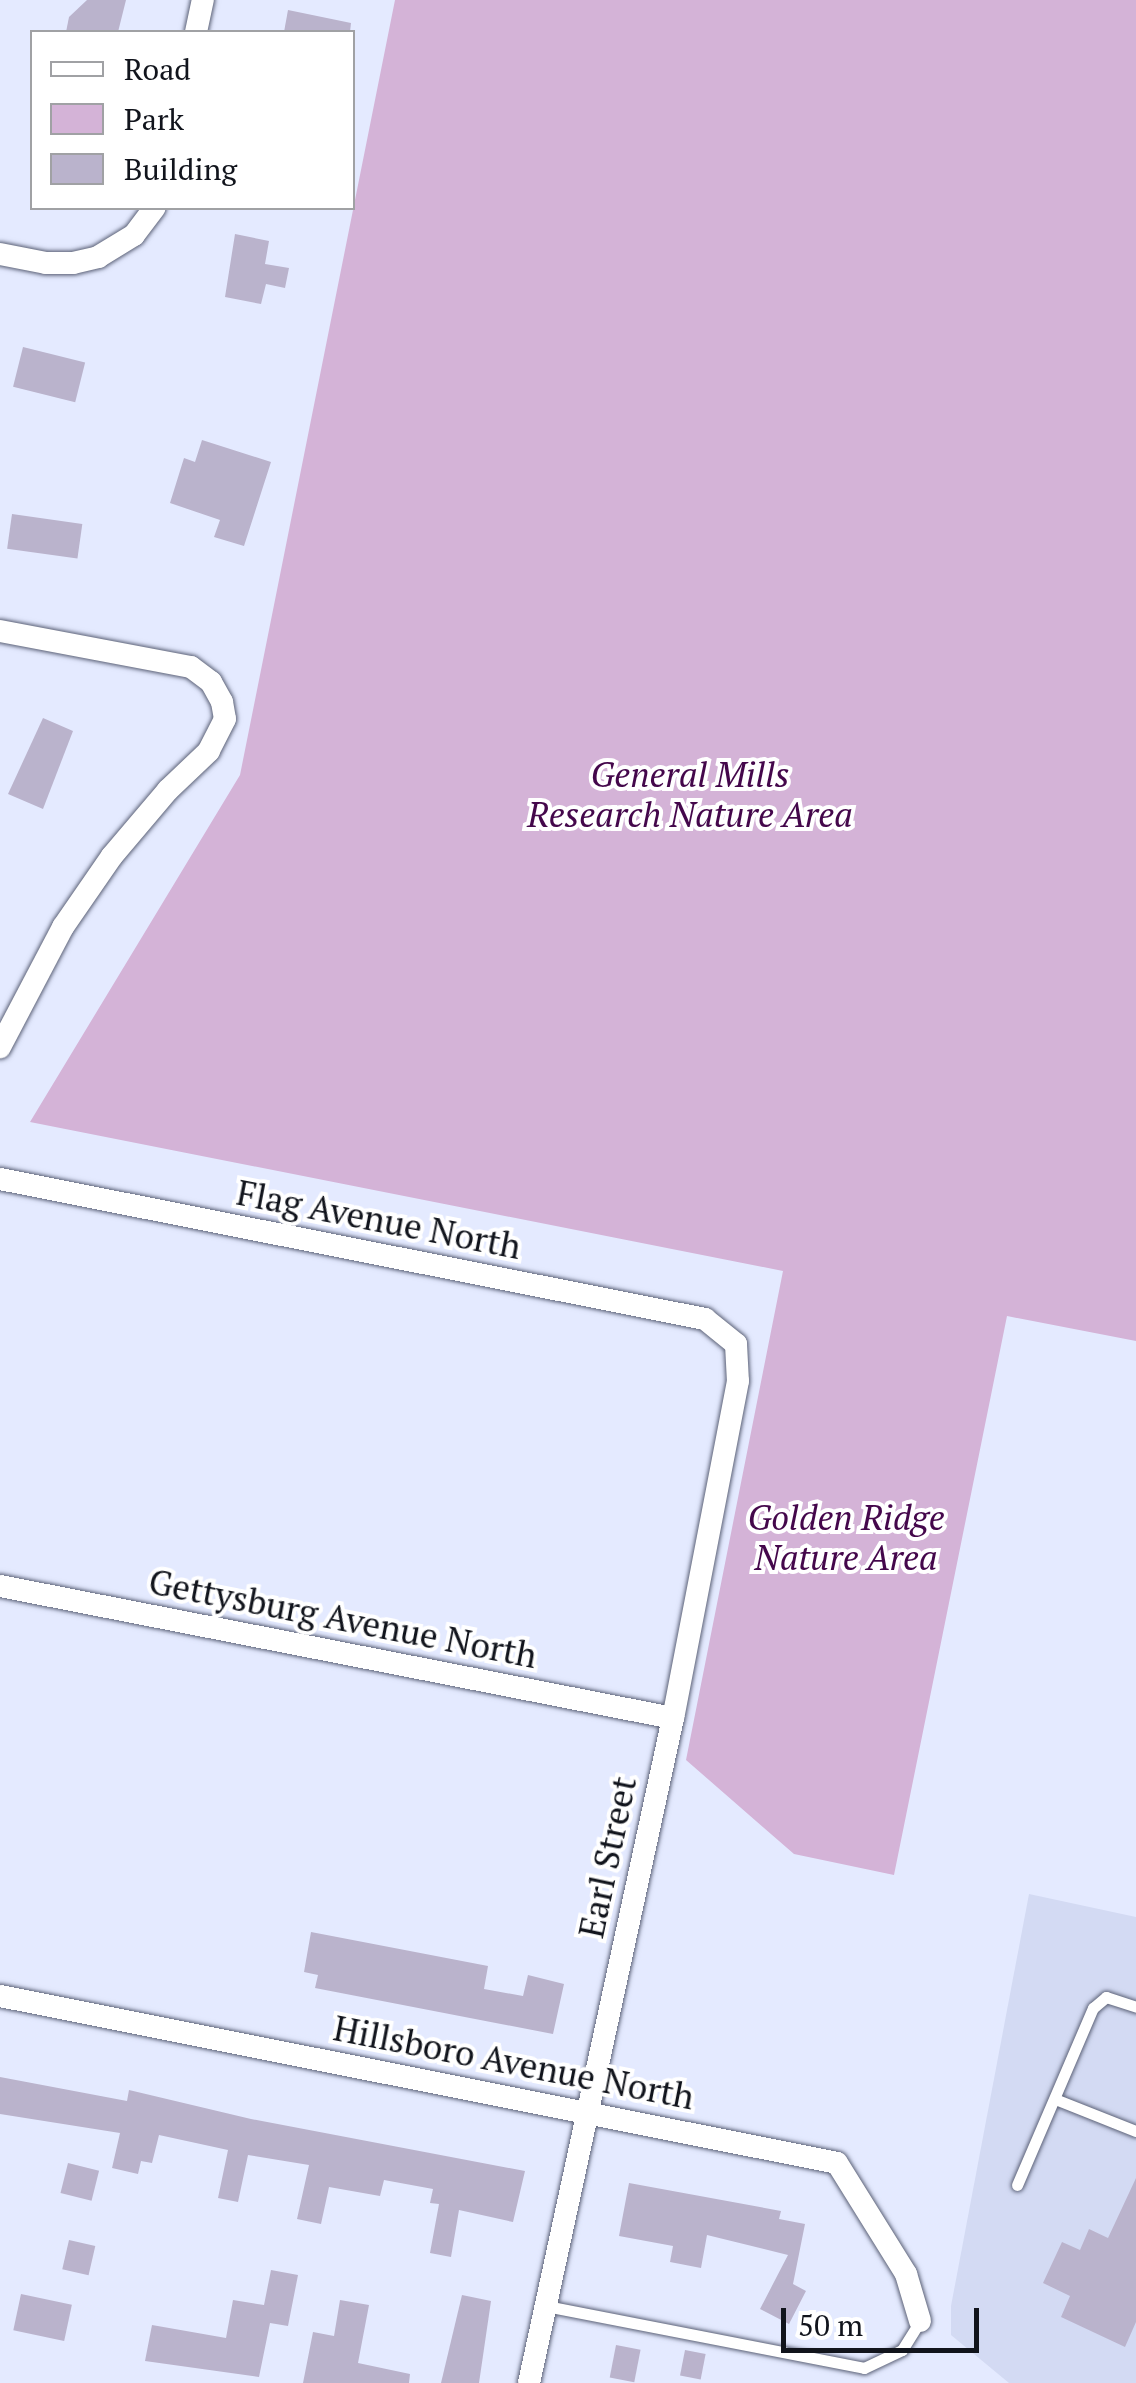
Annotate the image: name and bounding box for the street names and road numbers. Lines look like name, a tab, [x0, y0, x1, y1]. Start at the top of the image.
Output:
street label: Flag Avenue North	[233, 1171, 525, 1267]
street label: Gettysburg Avenue North	[145, 1560, 541, 1676]
street label: Earl Street	[569, 1772, 645, 1942]
street label: Hillsboro Avenue North	[330, 2006, 698, 2118]

